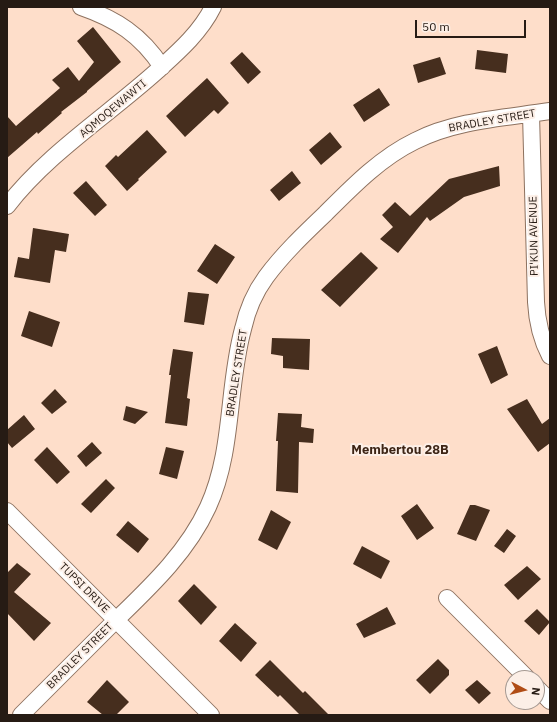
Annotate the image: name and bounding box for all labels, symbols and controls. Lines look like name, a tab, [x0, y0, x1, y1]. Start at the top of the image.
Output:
scale bar	[417, 12, 528, 38]
text: 50 m	[422, 19, 450, 34]
street label: AQMOQEWAWTI	[77, 77, 149, 141]
street label: BRADLEY STREET	[447, 107, 537, 135]
street label: PI'KUN AVENUE	[527, 196, 541, 276]
street label: BRADLEY STREET	[224, 328, 250, 418]
district label: Membertou 28B	[351, 442, 449, 458]
street label: TUPSI DRIVE	[56, 560, 112, 616]
street label: BRADLEY STREET	[44, 620, 116, 692]
north arrow	[505, 670, 545, 710]
text: N	[528, 687, 543, 696]

